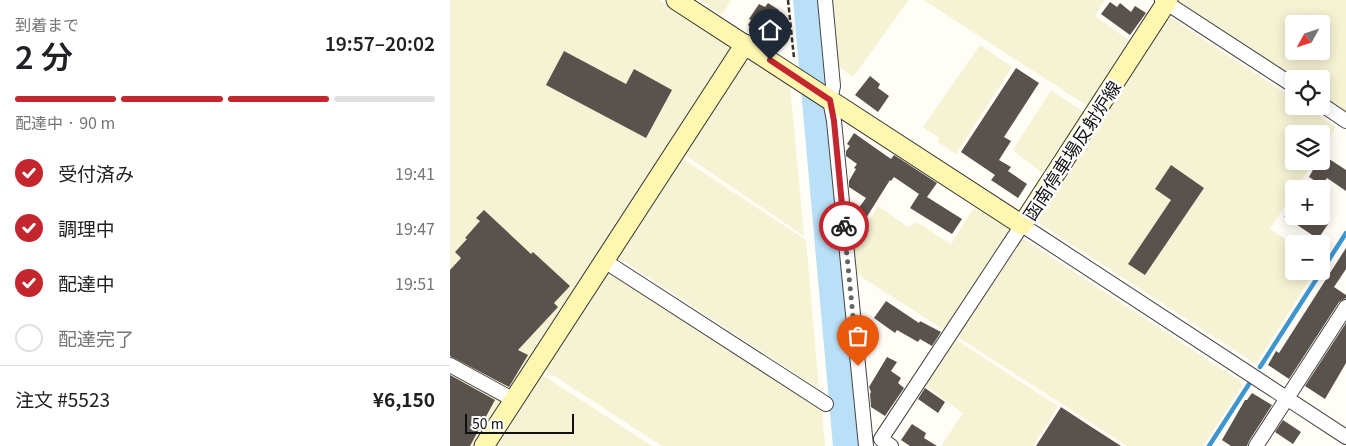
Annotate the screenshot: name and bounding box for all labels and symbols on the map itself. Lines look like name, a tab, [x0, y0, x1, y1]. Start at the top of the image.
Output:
pin	[749, 9, 791, 60]
north arrow	[1285, 15, 1330, 60]
street label: 函南停車場反射炉線	[1016, 75, 1126, 225]
courier	[819, 201, 869, 251]
pin	[837, 315, 879, 366]
scale bar	[465, 411, 574, 434]

